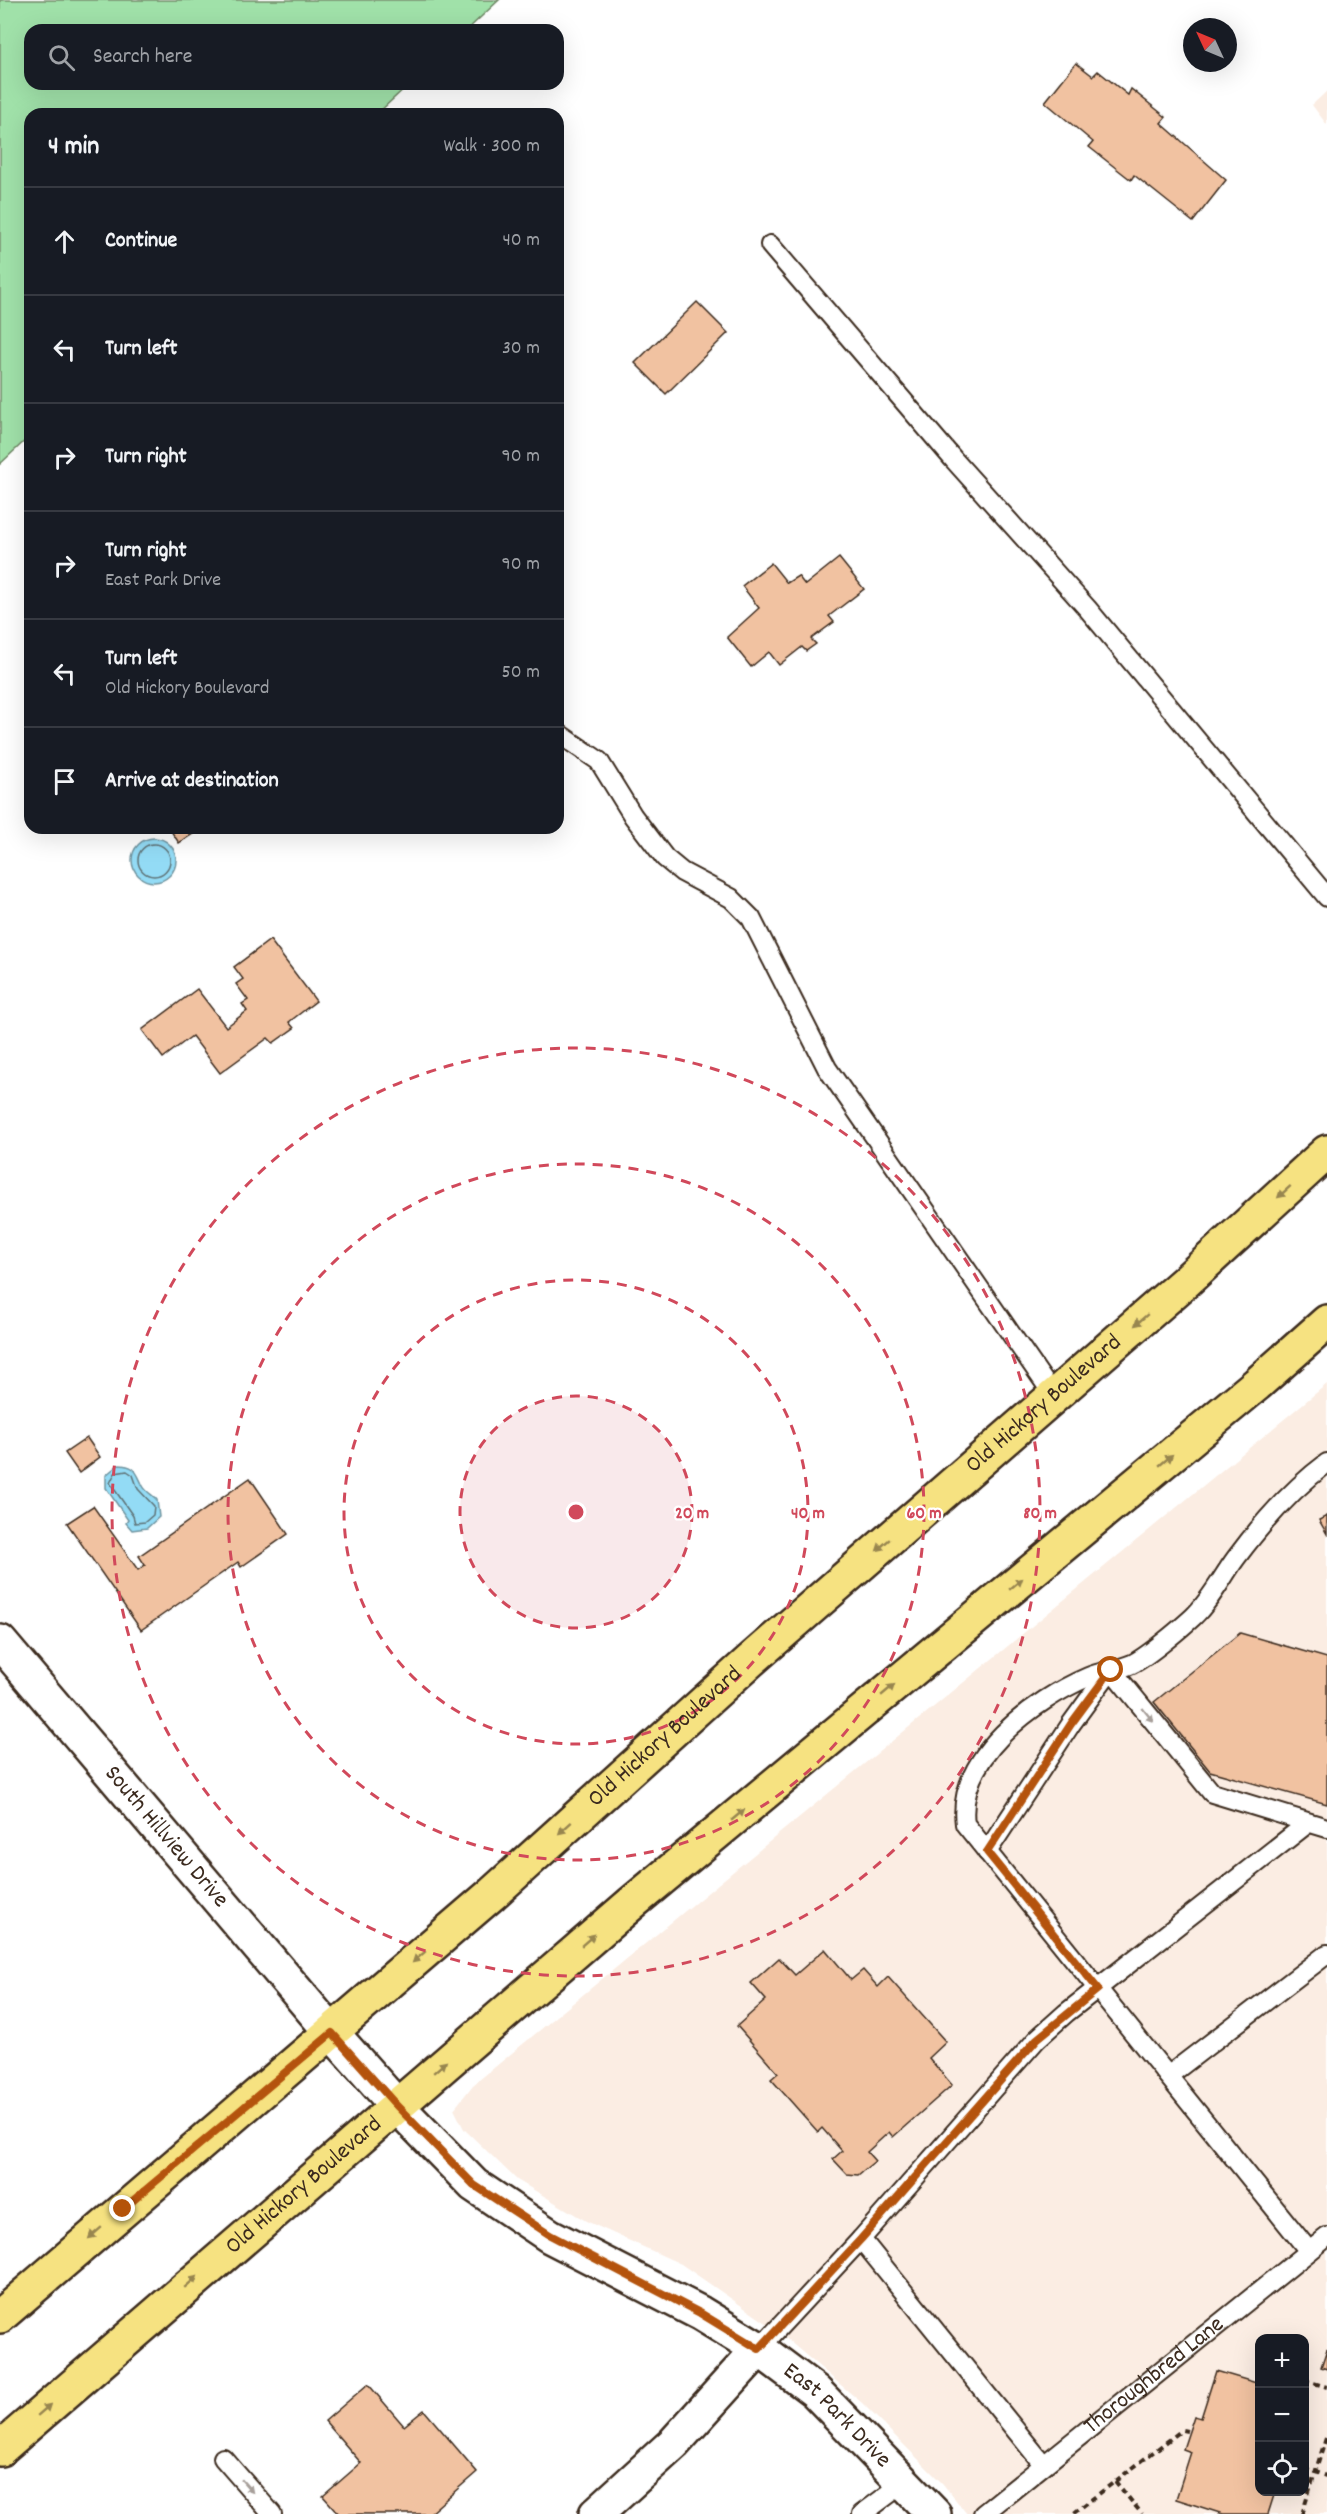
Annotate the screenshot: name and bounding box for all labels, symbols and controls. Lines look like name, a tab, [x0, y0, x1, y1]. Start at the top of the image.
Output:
north arrow	[1183, 18, 1237, 72]
search box	[24, 24, 564, 90]
icon: search	[45, 41, 78, 74]
text: Search here	[93, 42, 192, 73]
text: 4 min	[48, 129, 99, 166]
text: Walk · 300 m	[443, 133, 540, 161]
icon: ahead	[48, 225, 81, 258]
text: Continue	[105, 226, 177, 257]
text: 40 m	[502, 227, 540, 255]
icon: left	[48, 333, 81, 366]
text: Turn left	[105, 334, 177, 365]
text: 30 m	[502, 335, 540, 363]
icon: right	[48, 441, 81, 474]
text: Turn right	[105, 442, 187, 473]
text: 90 m	[502, 443, 540, 471]
text: Turn right	[105, 536, 187, 567]
icon: right	[48, 549, 81, 582]
text: 90 m	[502, 551, 540, 579]
text: East Park Drive	[105, 567, 221, 595]
text: Turn left	[105, 644, 177, 675]
icon: left	[48, 657, 81, 690]
text: 50 m	[502, 659, 540, 687]
text: Old Hickory Boulevard	[105, 675, 269, 703]
icon: arrive	[48, 765, 81, 798]
text: Arrive at destination	[105, 766, 279, 797]
one-way arrow	[1277, 1185, 1292, 1198]
one-way arrow	[1134, 1313, 1149, 1326]
street label: Old Hickory Boulevard	[959, 1327, 1130, 1482]
one-way arrow	[1158, 1453, 1174, 1466]
centre of rings	[566, 1502, 586, 1522]
text: 20 m	[675, 1502, 709, 1527]
text: 40 m	[791, 1502, 825, 1527]
text: 60 m	[906, 1502, 942, 1527]
text: 80 m	[1023, 1502, 1057, 1527]
one-way arrow	[876, 1538, 891, 1552]
one-way arrow	[1008, 1578, 1023, 1591]
route start	[1097, 1656, 1123, 1682]
street label: Old Hickory Boulevard	[581, 1658, 750, 1816]
one-way arrow	[880, 1684, 896, 1697]
one-way arrow	[1142, 1707, 1155, 1723]
street label: South Hillview Drive	[95, 1759, 236, 1916]
one-way arrow	[730, 1809, 745, 1822]
one-way arrow	[558, 1821, 573, 1834]
one-way arrow	[580, 1934, 595, 1947]
one-way arrow	[412, 1950, 427, 1963]
one-way arrow	[432, 2061, 447, 2074]
street label: Old Hickory Boulevard	[218, 2109, 390, 2264]
route end	[109, 2195, 135, 2221]
one-way arrow	[88, 2226, 103, 2239]
one-way arrow	[183, 2276, 199, 2289]
street label: Thoroughbred Lane	[1077, 2309, 1232, 2443]
map controls	[1255, 2334, 1309, 2496]
button: +	[1255, 2334, 1309, 2388]
street label: East Park Drive	[775, 2355, 898, 2476]
button: −	[1255, 2388, 1309, 2442]
one-way arrow	[36, 2404, 52, 2417]
button: locate	[1255, 2442, 1309, 2496]
one-way arrow	[240, 2478, 253, 2493]

